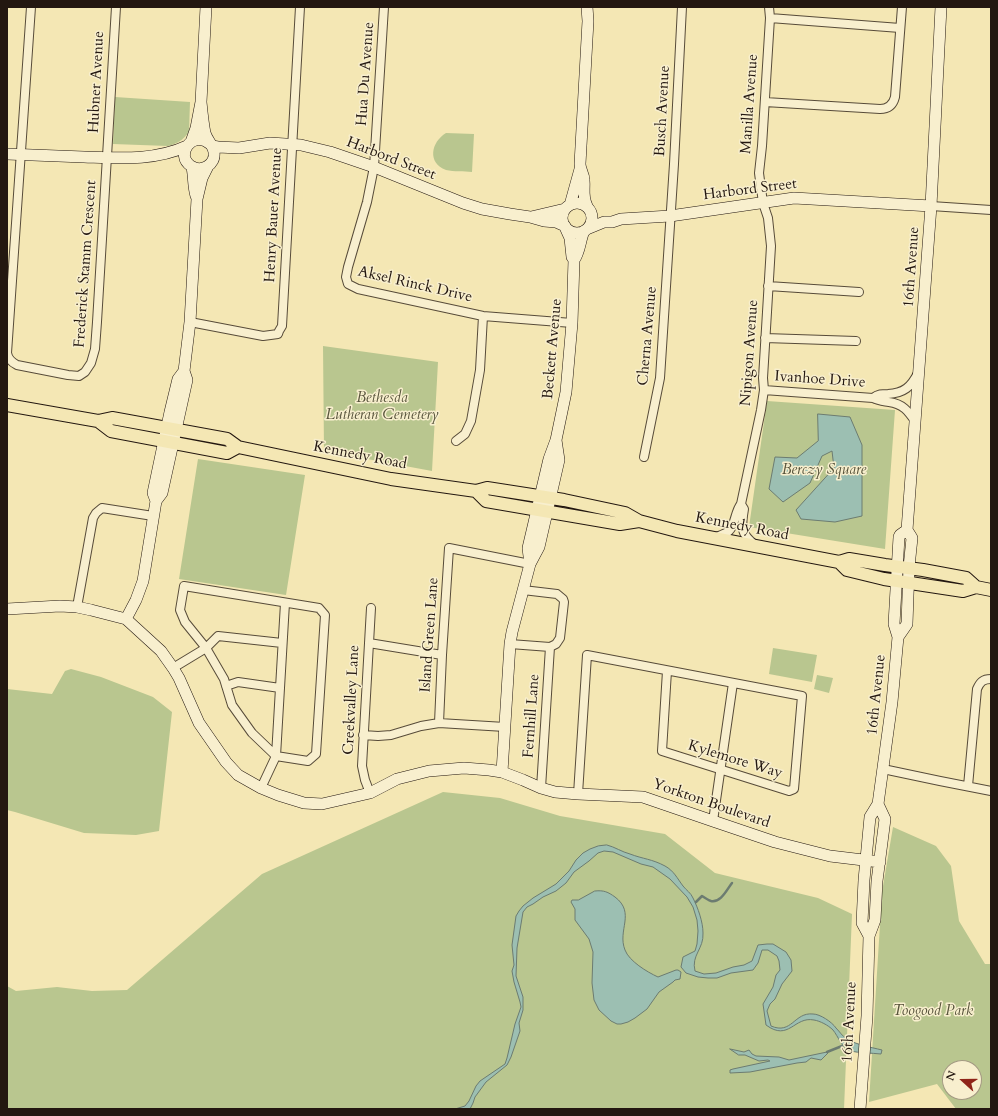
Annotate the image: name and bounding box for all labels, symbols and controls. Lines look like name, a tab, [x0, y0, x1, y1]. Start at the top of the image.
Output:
street label: Hua Du Avenue	[353, 21, 379, 127]
street label: Hubner Avenue	[85, 30, 109, 134]
street label: Manilla Avenue	[738, 53, 762, 155]
street label: Busch Avenue	[652, 65, 674, 157]
street label: Harbord Street	[344, 134, 438, 184]
street label: Henry Bauer Avenue	[261, 147, 287, 283]
street label: Harbord Street	[702, 175, 798, 205]
street label: Frederick Stamm Crescent	[71, 180, 101, 348]
street label: 16th Avenue	[900, 226, 924, 308]
street label: Aksel Rinck Drive	[356, 263, 474, 307]
street label: Cherna Avenue	[635, 286, 661, 386]
street label: Beckett Avenue	[540, 298, 566, 400]
street label: Nipigon Avenue	[737, 299, 763, 407]
street label: Ivanhoe Drive	[774, 368, 866, 392]
park label: Bethesda Lutheran Cemetery	[325, 390, 439, 425]
street label: Kennedy Road	[312, 438, 408, 474]
park label: Berczy Square	[782, 462, 866, 480]
street label: Kennedy Road	[694, 509, 790, 545]
street label: Island Green Lane	[417, 577, 443, 693]
street label: Creekvalley Lane	[340, 645, 364, 755]
street label: 16th Avenue	[864, 654, 890, 736]
street label: Fernhill Lane	[520, 673, 544, 759]
street label: Kylemore Way	[686, 737, 784, 783]
street label: Yorkton Boulevard	[650, 775, 772, 833]
street label: 16th Avenue	[839, 981, 861, 1063]
park label: Toogood Park	[893, 1003, 973, 1021]
north arrow	[942, 1060, 982, 1100]
text: N	[943, 1069, 960, 1083]

